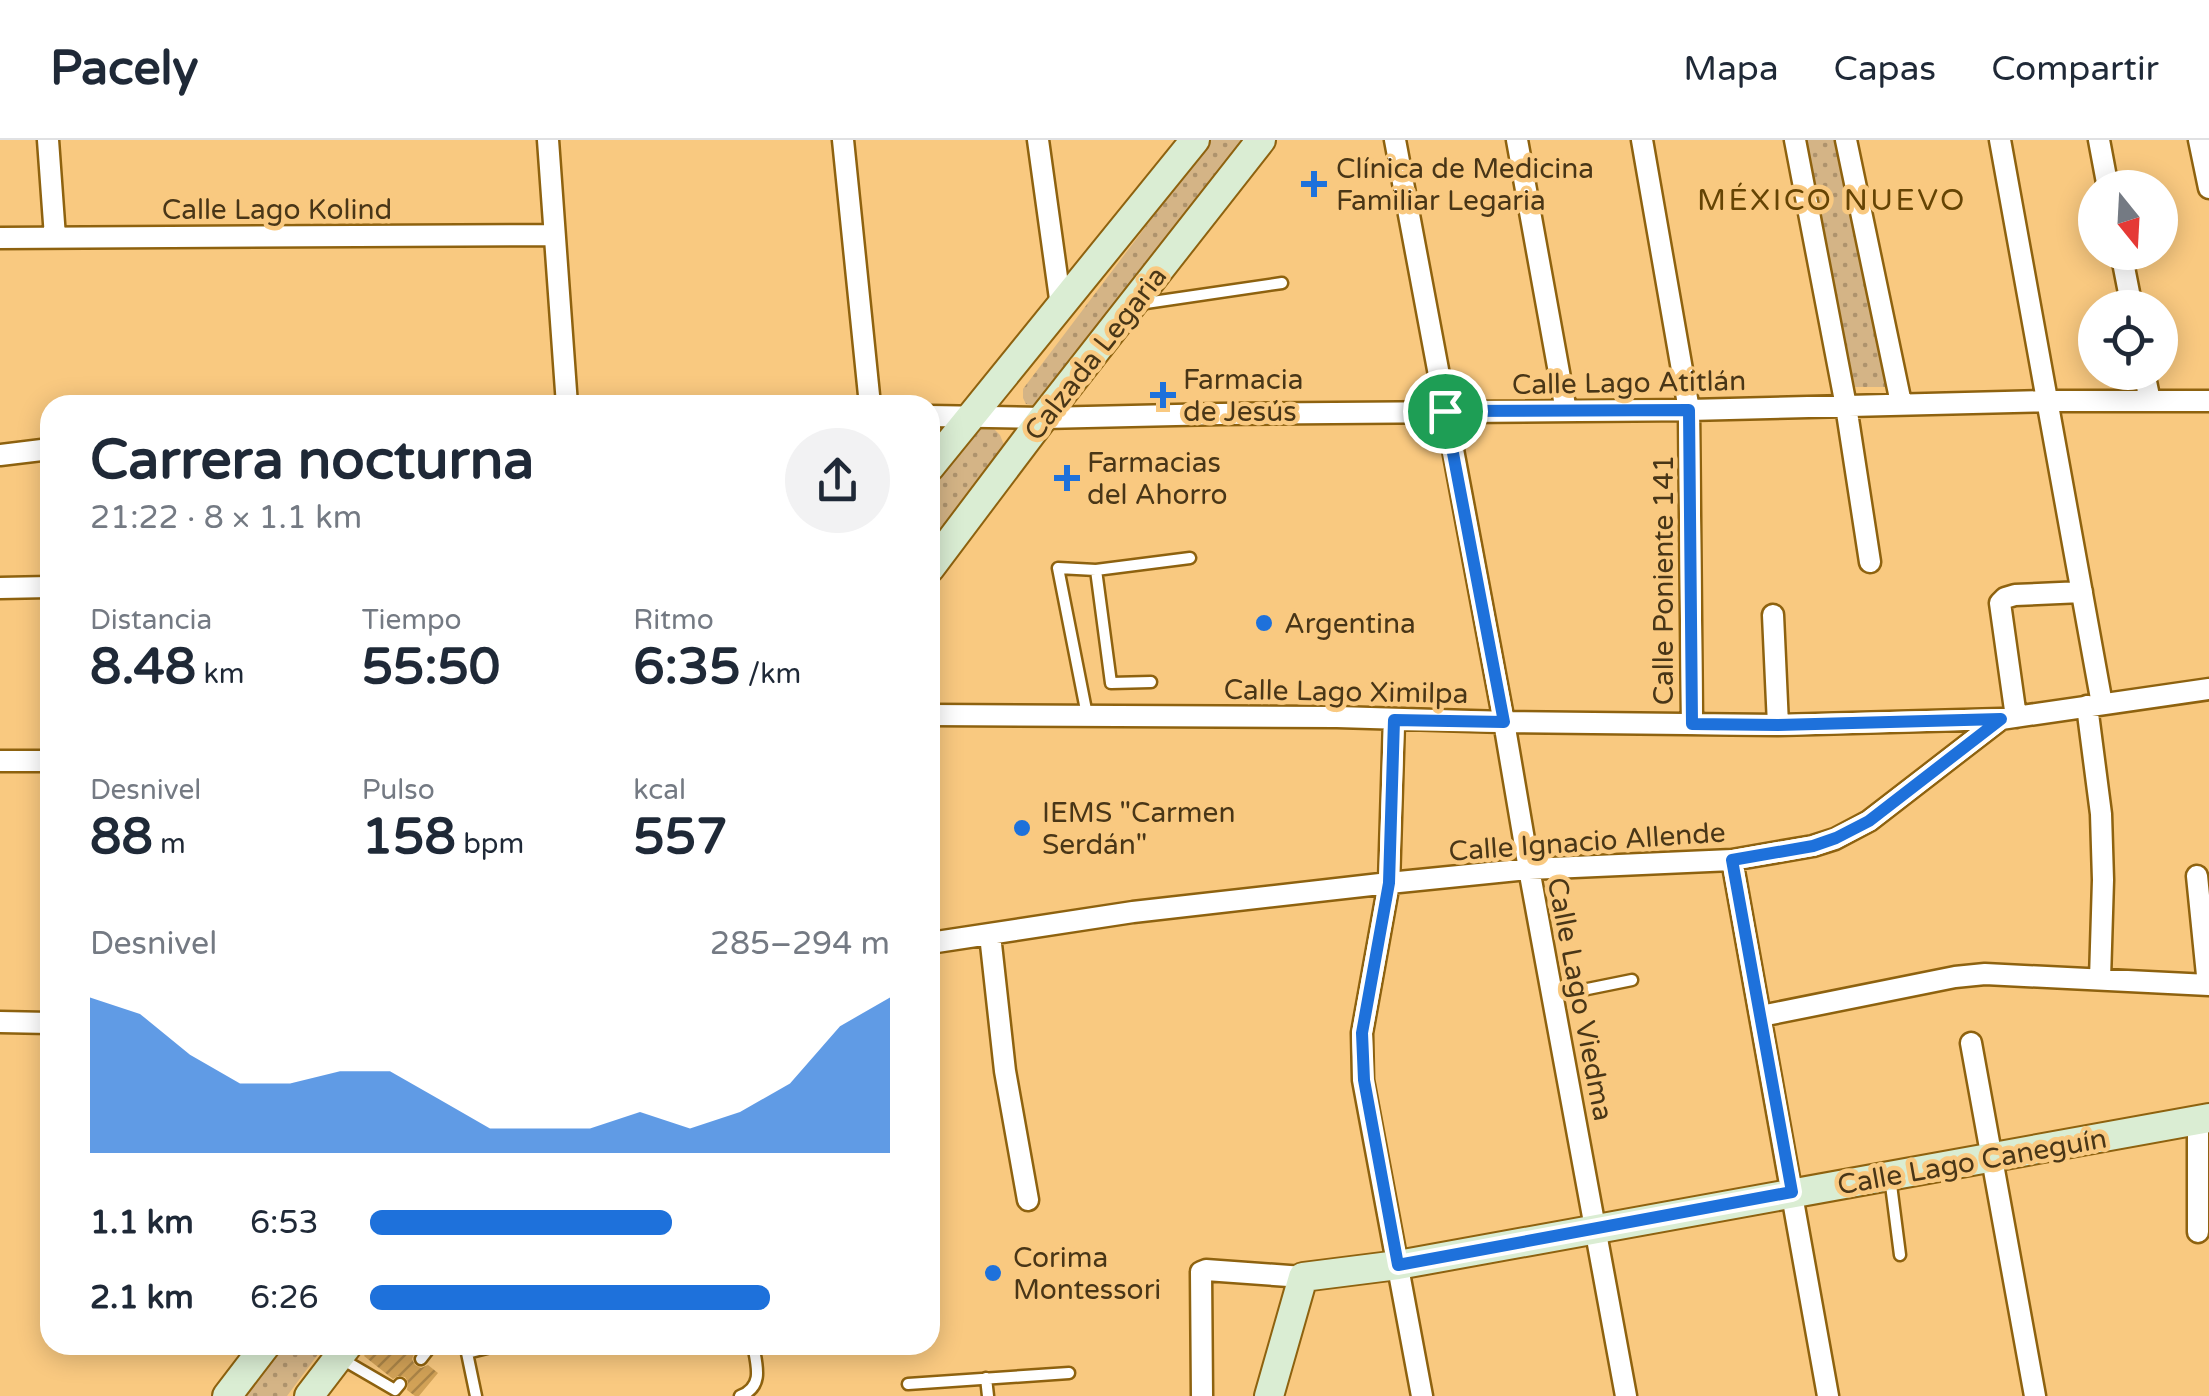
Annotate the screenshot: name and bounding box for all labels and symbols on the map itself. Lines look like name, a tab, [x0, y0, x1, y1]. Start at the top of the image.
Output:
place label: Clínica de Medicina Familiar Legaria	[1336, 152, 1594, 218]
north arrow	[2078, 170, 2178, 270]
marker: Clínica de Medicina Familiar Legaria	[1301, 171, 1327, 197]
district label: MÉXICO NUEVO	[1697, 182, 1967, 219]
street label: Calle Lago Kolind	[162, 193, 392, 227]
street label: Calzada Legaria	[1017, 260, 1174, 447]
place label: Farmacia de Jesús	[1183, 363, 1303, 429]
street label: Calle Lago Atitlán	[1511, 364, 1747, 402]
pin	[1403, 369, 1488, 454]
marker: Farmacia de Jesús	[1152, 384, 1174, 406]
place label: Farmacias del Ahorro	[1087, 446, 1228, 512]
street label: Calle Poniente 141	[1647, 455, 1681, 705]
marker: Farmacias del Ahorro	[1056, 467, 1078, 489]
place label: Argentina	[1284, 607, 1416, 641]
marker: Argentina	[1253, 612, 1275, 634]
street label: Calle Lago Ximilpa	[1223, 673, 1469, 711]
place label: IEMS "Carmen Serdán"	[1042, 796, 1235, 862]
street label: Calle Ignacio Allende	[1447, 815, 1727, 869]
marker: IEMS "Carmen Serdán"	[1011, 817, 1033, 839]
street label: Calle Lago Viedma	[1540, 875, 1620, 1124]
street label: Calle Lago Caneguín	[1835, 1122, 2110, 1202]
place label: Corima Montessori	[1013, 1241, 1161, 1307]
marker: Corima Montessori	[982, 1262, 1004, 1284]

